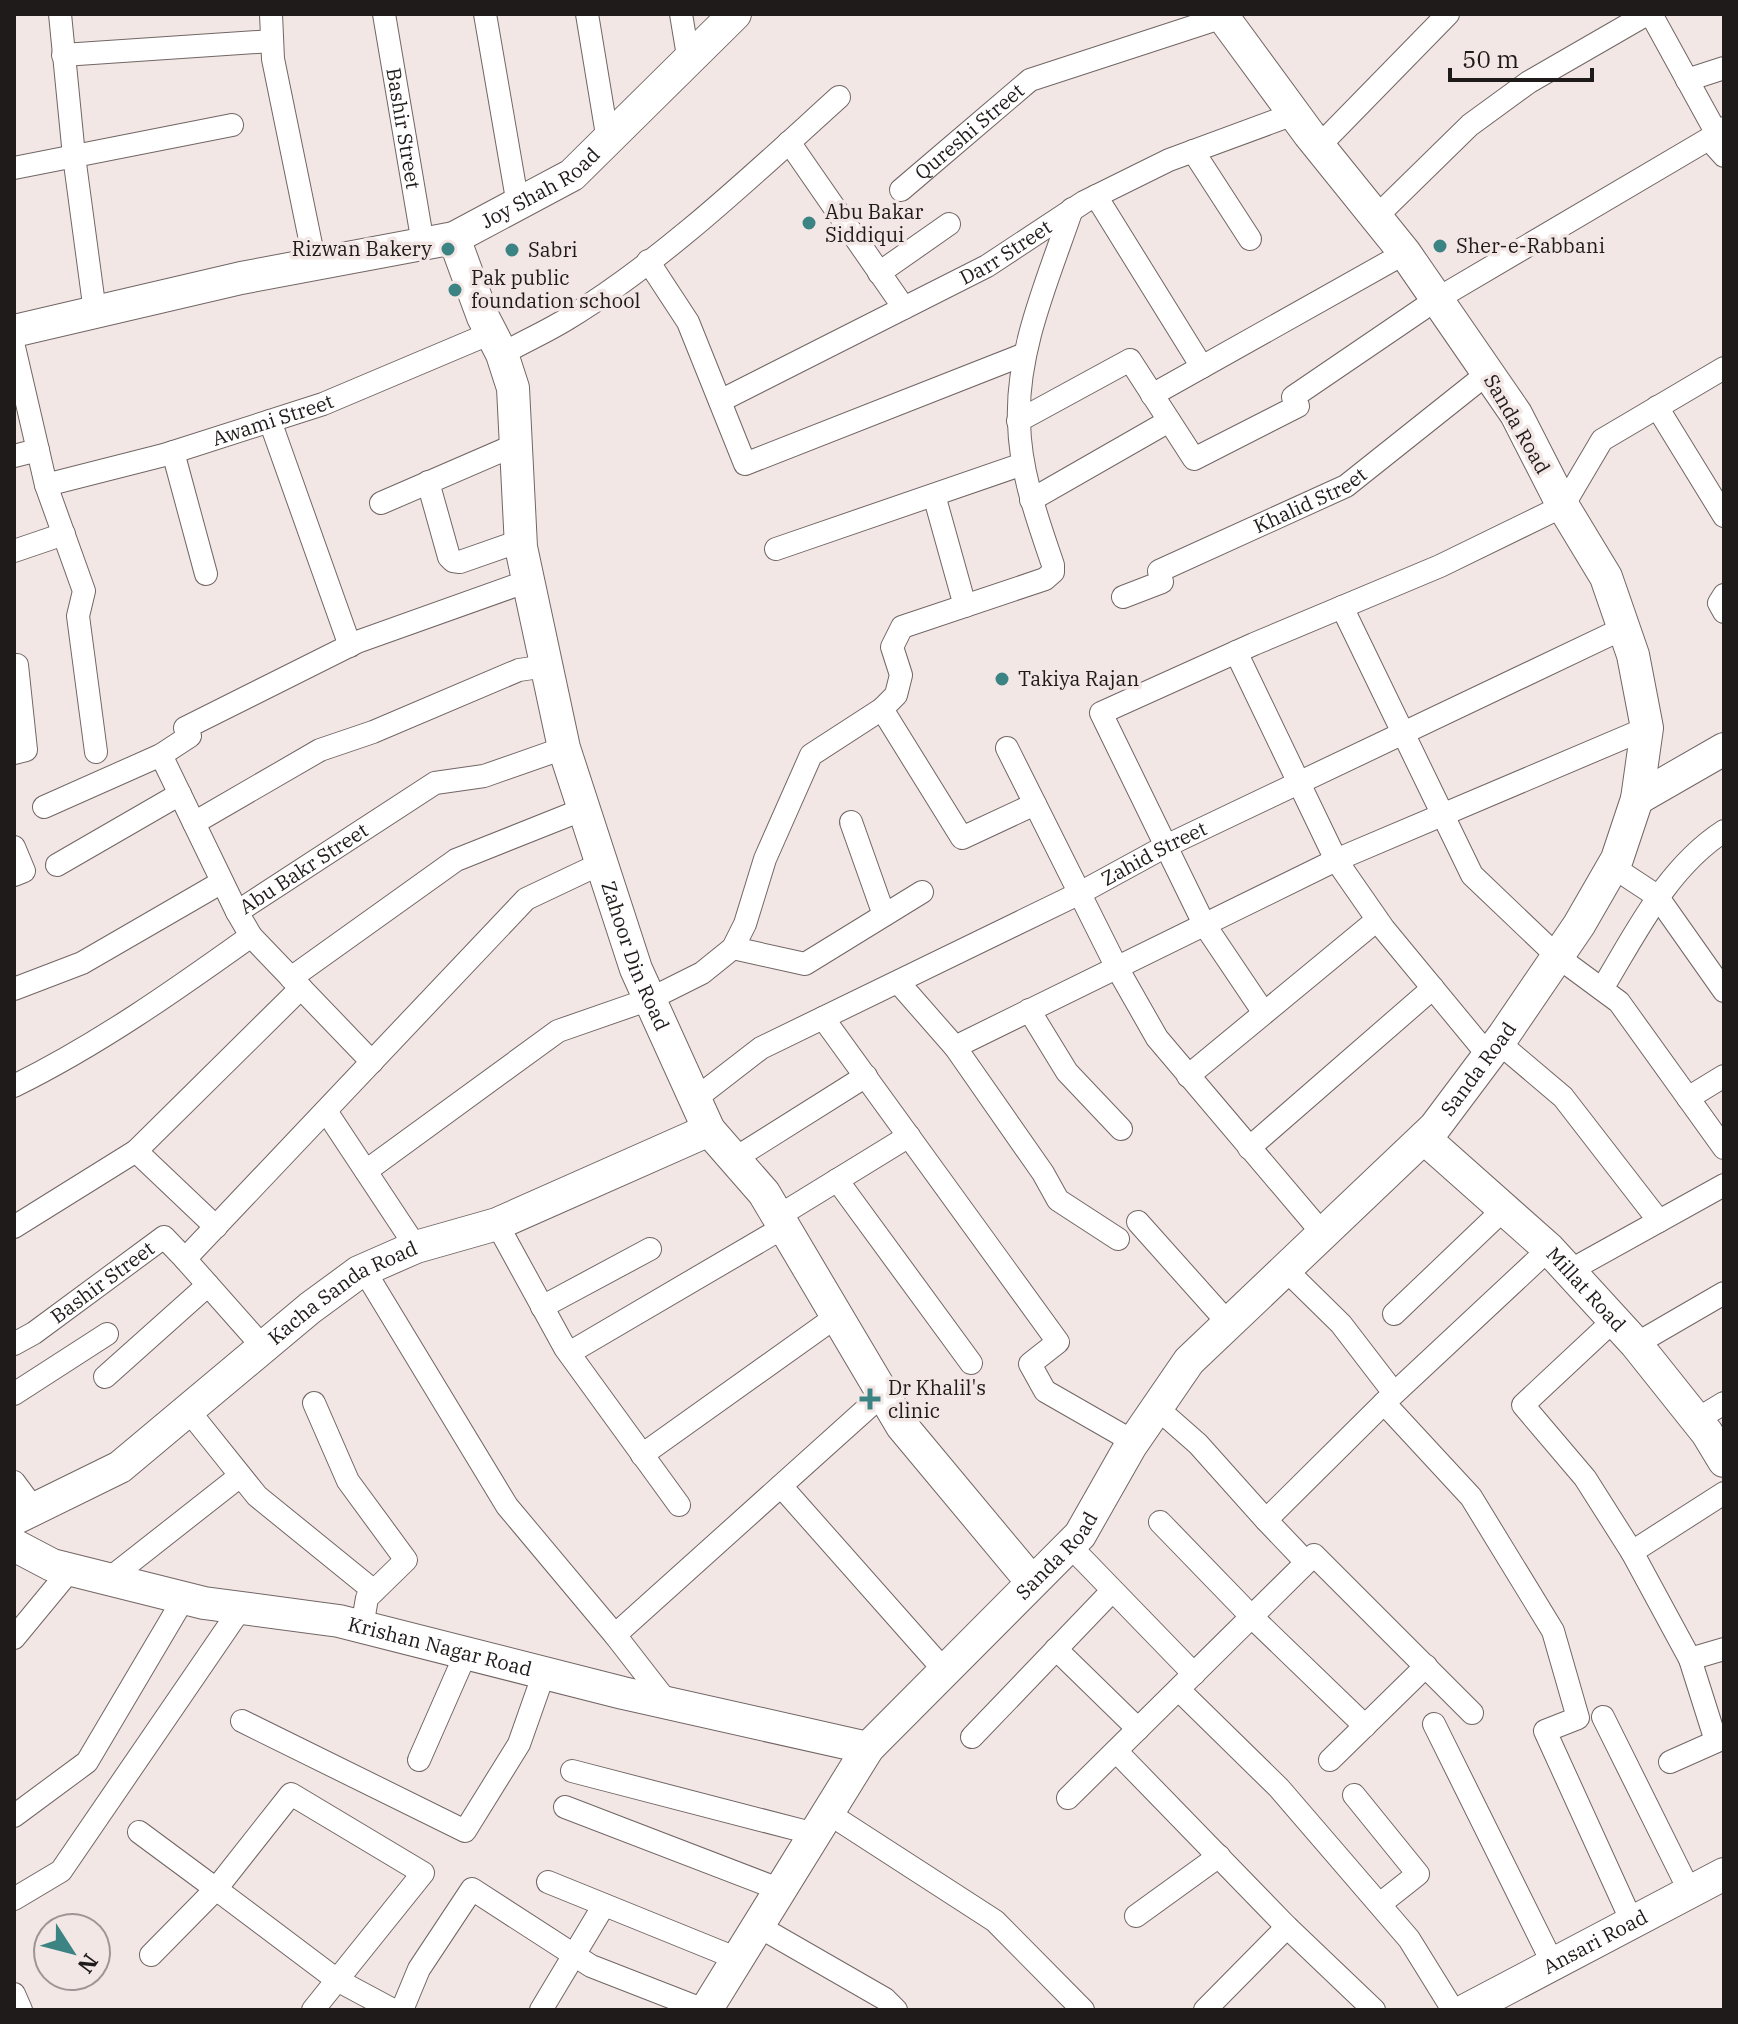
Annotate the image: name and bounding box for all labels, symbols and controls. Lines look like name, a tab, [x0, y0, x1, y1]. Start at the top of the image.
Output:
scale bar	[1450, 32, 1592, 82]
text: 50 m	[1462, 43, 1519, 75]
street label: Bashir Street	[380, 66, 427, 191]
street label: Qureshi Street	[909, 77, 1030, 186]
street label: Joy Shah Road	[476, 141, 605, 234]
place label: Abu Bakar Siddiqui	[825, 198, 924, 248]
street label: Darr Street	[955, 213, 1056, 291]
marker: Abu Bakar Siddiqui	[800, 214, 818, 232]
place label: Sher-e-Rabbani	[1456, 232, 1605, 259]
place label: Rizwan Bakery	[292, 235, 432, 262]
place label: Sabri	[528, 236, 578, 263]
marker: Sher-e-Rabbani	[1431, 237, 1449, 255]
marker: Rizwan Bakery	[439, 240, 457, 258]
marker: Sabri	[503, 241, 521, 259]
place label: Pak public foundation school	[471, 264, 640, 314]
marker: Pak public foundation school	[446, 281, 464, 299]
street label: Sanda Road	[1478, 369, 1557, 479]
street label: Awami Street	[209, 387, 337, 452]
street label: Khalid Street	[1249, 461, 1372, 539]
place label: Takiya Rajan	[1018, 665, 1139, 692]
marker: Takiya Rajan	[993, 670, 1011, 688]
street label: Zahid Street	[1096, 815, 1211, 892]
street label: Abu Bakr Street	[234, 816, 373, 920]
street label: Zahoor Din Road	[595, 877, 676, 1035]
street label: Sanda Road	[1434, 1016, 1522, 1121]
street label: Kacha Sanda Road	[262, 1234, 421, 1351]
street label: Bashir Street	[45, 1235, 160, 1329]
street label: Millat Road	[1541, 1241, 1632, 1337]
place label: Dr Khalil's clinic	[888, 1374, 986, 1424]
marker: Dr Khalil's clinic	[859, 1388, 881, 1410]
street label: Sanda Road	[1009, 1506, 1104, 1605]
street label: Krishan Nagar Road	[345, 1610, 535, 1682]
street label: Ansari Road	[1538, 1903, 1652, 1980]
north arrow	[32, 1912, 112, 1992]
text: N	[72, 1948, 105, 1980]

